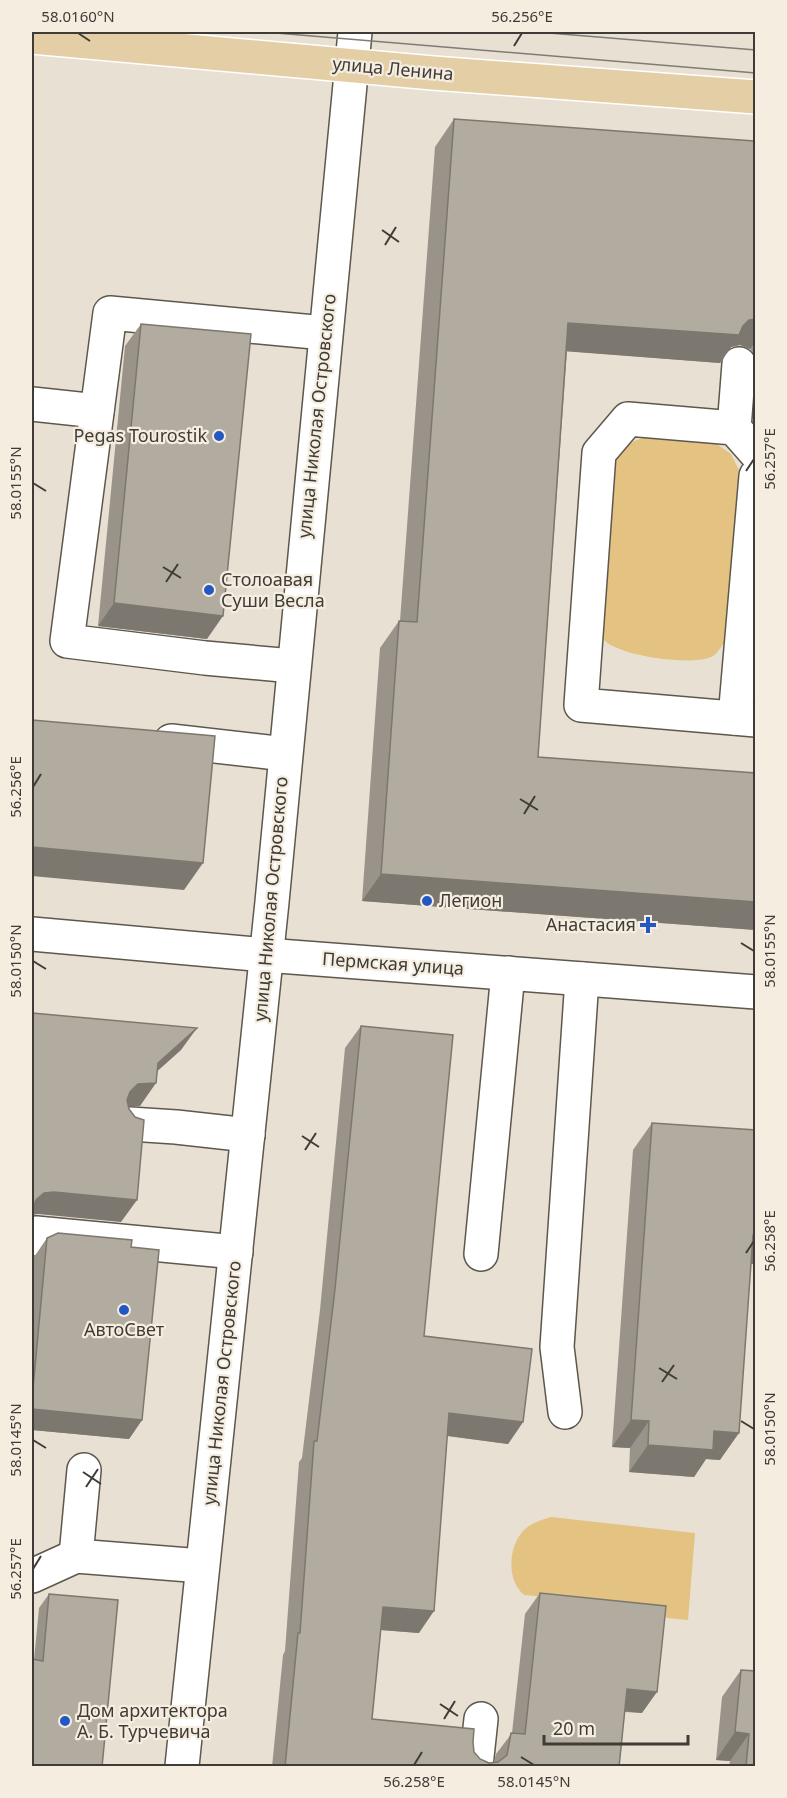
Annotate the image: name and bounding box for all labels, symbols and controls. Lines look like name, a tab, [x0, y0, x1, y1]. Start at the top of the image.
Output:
text: 58.0160°N	[41, 6, 115, 26]
text: 56.256°E	[491, 6, 553, 26]
street label: улица Ленина	[332, 51, 455, 85]
street label: улица Николая Островского	[291, 292, 341, 539]
place label: Pegas Tourostik	[73, 423, 207, 447]
text: 56.257°E	[759, 428, 779, 490]
marker: Pegas Tourostik	[212, 429, 226, 443]
text: 58.0155°N	[5, 446, 25, 520]
place label: Столоавая Суши Весла	[221, 567, 325, 612]
marker: Столоавая Суши Весла	[202, 583, 216, 597]
text: 56.256°E	[5, 756, 25, 818]
street label: улица Николая Островского	[247, 775, 293, 1022]
place label: Легион	[439, 888, 502, 912]
marker: Легион	[420, 894, 434, 908]
place label: Анастасия	[546, 912, 636, 936]
text: 58.0155°N	[759, 914, 779, 988]
marker: Анастасия	[641, 918, 655, 932]
text: 58.0150°N	[5, 924, 25, 998]
street label: Пермская улица	[321, 946, 465, 980]
text: 56.258°E	[759, 1210, 779, 1272]
street label: улица Николая Островского	[196, 1259, 246, 1506]
marker: АвтоСвет	[117, 1303, 131, 1317]
place label: АвтоСвет	[84, 1317, 165, 1341]
text: 58.0150°N	[759, 1392, 779, 1466]
text: 58.0145°N	[5, 1403, 25, 1477]
text: 56.257°E	[5, 1538, 25, 1600]
place label: Дом архитектора А. Б. Турчевича	[77, 1698, 228, 1743]
scale bar	[544, 1708, 688, 1746]
marker: Дом архитектора А. Б. Турчевича	[58, 1714, 72, 1728]
text: 20 m	[553, 1716, 595, 1740]
text: 56.258°E	[383, 1771, 445, 1791]
text: 58.0145°N	[497, 1771, 571, 1791]

